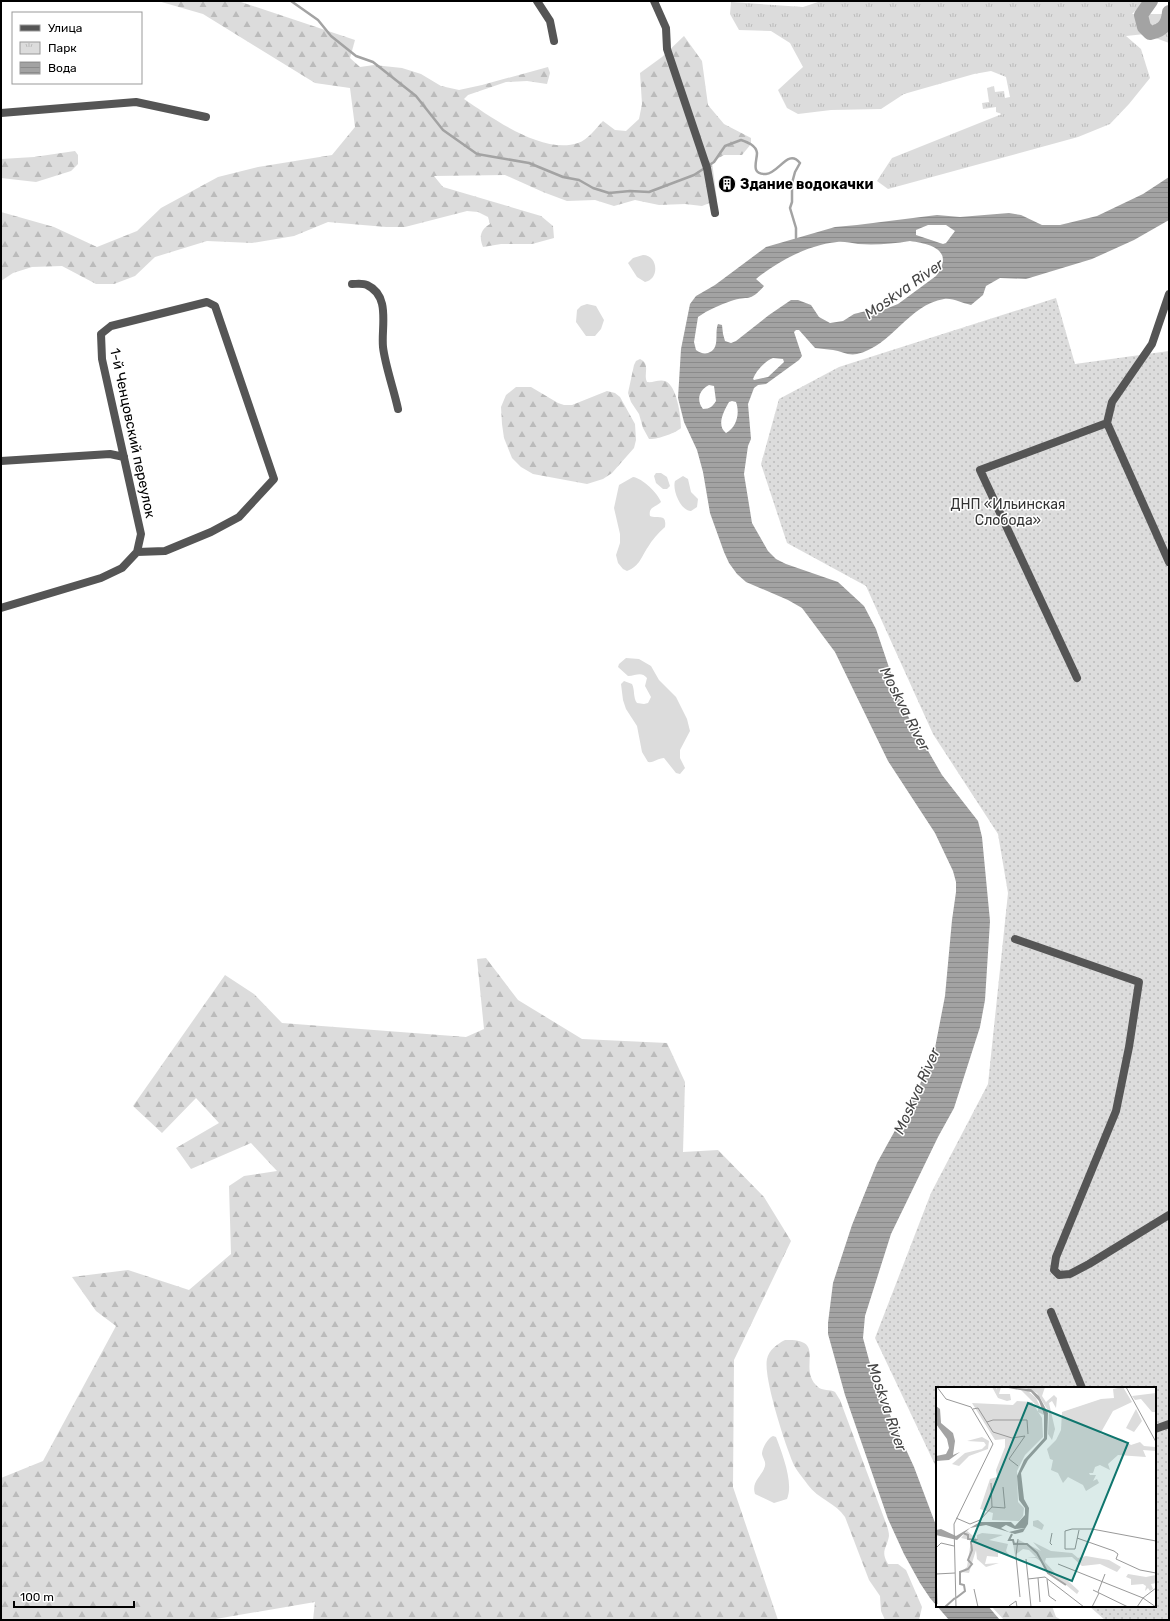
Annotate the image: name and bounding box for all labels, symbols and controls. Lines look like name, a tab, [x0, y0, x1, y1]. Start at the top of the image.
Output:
legend	[12, 12, 142, 84]
text: Улица	[48, 21, 82, 35]
text: Парк	[48, 41, 77, 55]
text: Вода	[48, 61, 77, 75]
building icon: Здание водокачки	[717, 174, 737, 194]
place label: Здание водокачки	[740, 176, 873, 193]
water label: Moskva River	[861, 254, 948, 323]
street label: 1-й Ченцовский переулок	[106, 347, 159, 520]
park label: ДНП «Ильинская Слобода»	[950, 496, 1066, 529]
water label: Moskva River	[876, 664, 935, 755]
water label: Moskva River	[890, 1044, 945, 1137]
water label: Moskva River	[863, 1360, 911, 1455]
inset map	[936, 1387, 1156, 1607]
scale bar	[14, 1583, 134, 1609]
text: 100 m	[20, 1590, 54, 1604]

